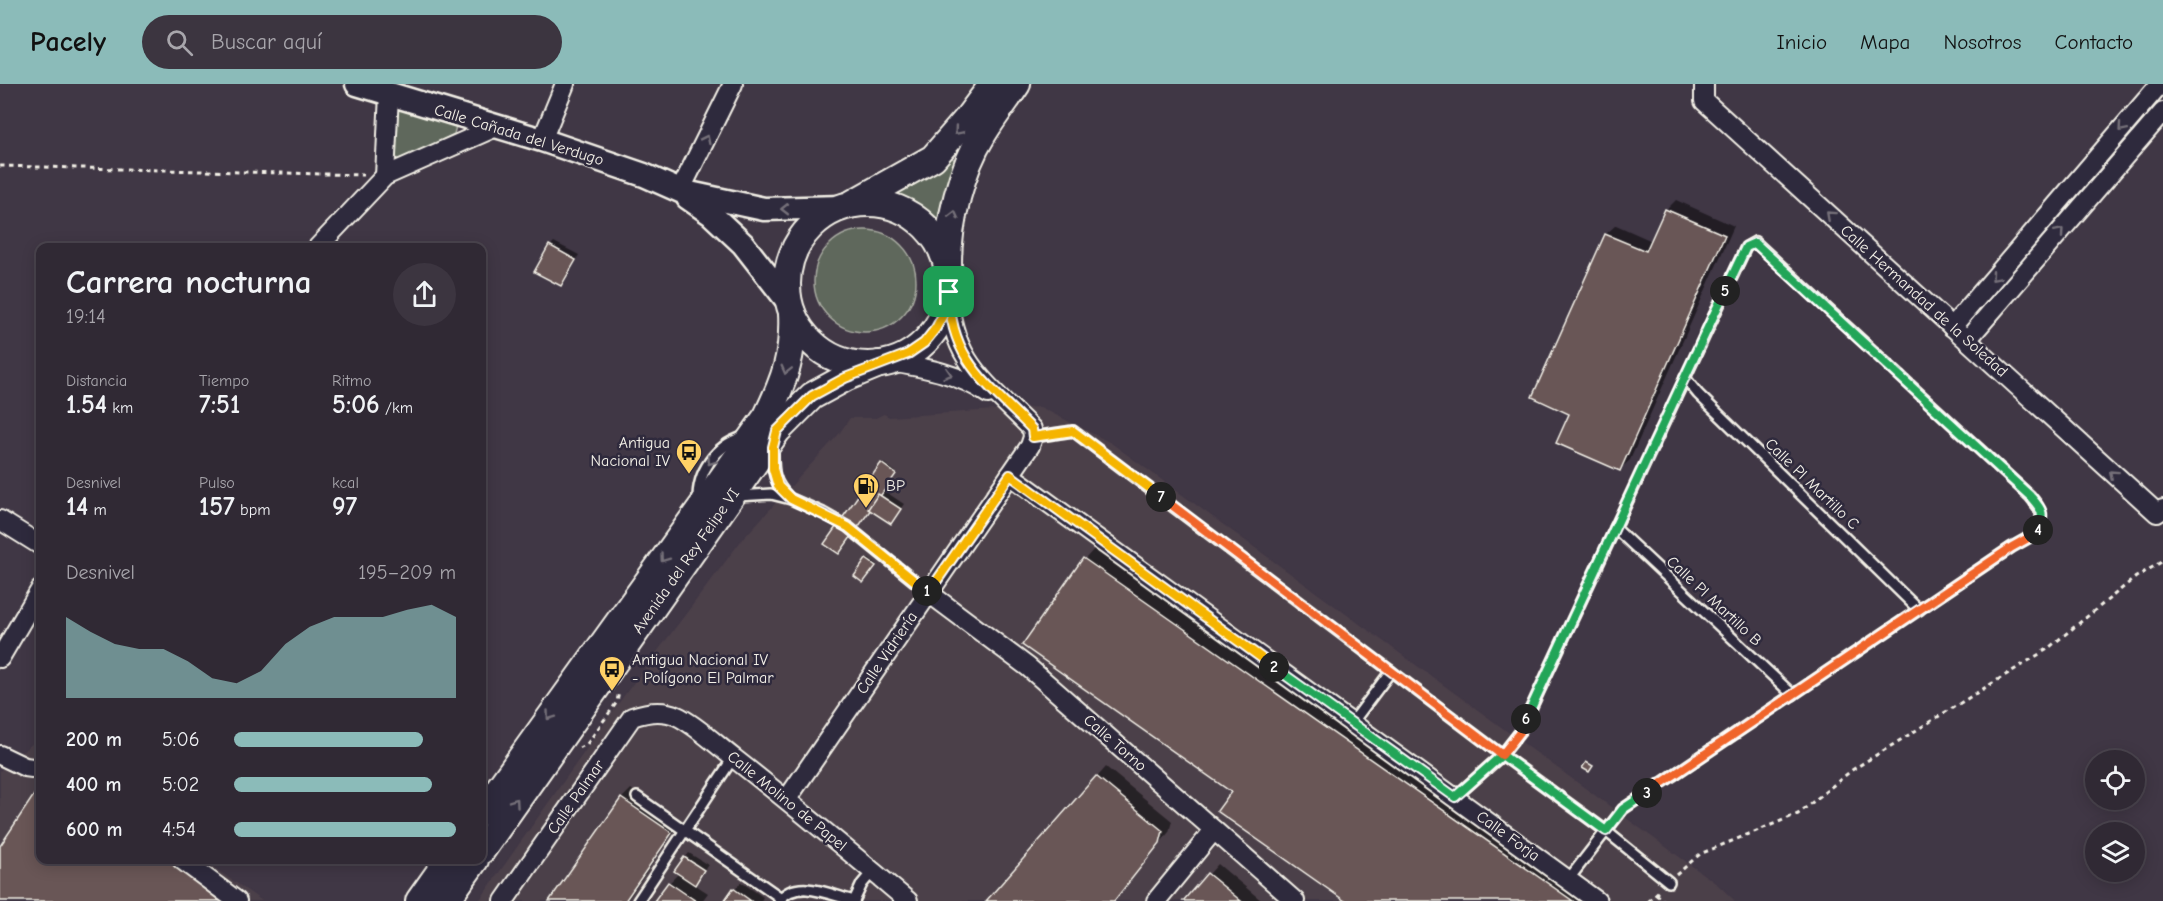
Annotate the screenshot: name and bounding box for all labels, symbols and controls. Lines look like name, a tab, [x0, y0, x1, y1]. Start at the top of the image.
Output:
search box	[142, 15, 562, 69]
text: Pacely	[30, 26, 106, 58]
icon: search	[163, 26, 196, 59]
text: Buscar aquí	[211, 29, 322, 55]
text: Inicio	[1776, 30, 1827, 54]
text: Mapa	[1860, 30, 1910, 54]
text: Nosotros	[1943, 30, 2022, 54]
text: Contacto	[2055, 30, 2133, 54]
street label: Calle Cañada del Verdugo	[432, 101, 606, 169]
one-way arrow	[2118, 121, 2129, 132]
one-way arrow	[954, 124, 965, 135]
one-way arrow	[699, 135, 710, 145]
one-way arrow	[781, 203, 790, 215]
one-way arrow	[946, 210, 959, 220]
one-way arrow	[1826, 211, 1836, 222]
street label: Calle Hermandad de la Soledad	[1837, 221, 2011, 381]
one-way arrow	[2053, 228, 2064, 239]
text: Carrera nocturna	[66, 263, 312, 301]
button: share	[393, 263, 456, 326]
pin	[923, 266, 974, 317]
one-way arrow	[1991, 270, 2002, 281]
icon: arrive	[932, 275, 965, 308]
pin: 5	[1710, 276, 1740, 306]
text: 5	[1721, 282, 1729, 300]
text: 19:14	[66, 305, 106, 328]
one-way arrow	[781, 365, 794, 375]
one-way arrow	[942, 367, 953, 379]
text: Distancia	[66, 372, 127, 390]
text: Tiempo	[199, 372, 249, 390]
text: Ritmo	[332, 372, 371, 390]
text: 1.54	[66, 390, 107, 420]
text: 7:51	[199, 390, 240, 420]
text: 5:06	[332, 390, 380, 420]
text: km	[107, 399, 133, 417]
text: /km	[380, 399, 413, 417]
place label: Antigua Nacional IV	[591, 434, 670, 470]
street label: Calle Pl Martillo C	[1761, 435, 1863, 533]
bus stop icon: Antigua Nacional IV	[674, 437, 704, 475]
one-way arrow	[707, 454, 718, 465]
one-way arrow	[2110, 470, 2121, 481]
fuel station icon: BP	[851, 471, 881, 509]
text: Desnivel	[66, 474, 121, 492]
text: Pulso	[199, 474, 235, 492]
text: kcal	[332, 474, 359, 492]
place label: BP	[886, 477, 905, 495]
pin: 7	[1146, 482, 1176, 512]
street label: Avenida del Rey Felipe VI	[629, 485, 743, 637]
text: 7	[1157, 488, 1165, 506]
text: 14	[66, 492, 88, 522]
text: 157	[199, 492, 235, 522]
text: 97	[332, 492, 357, 522]
text: m	[88, 501, 107, 519]
text: bpm	[235, 501, 270, 519]
pin: 4	[2023, 515, 2053, 545]
text: 4	[2034, 521, 2042, 539]
one-way arrow	[661, 551, 672, 562]
street label: Calle Pl Martillo B	[1663, 552, 1765, 650]
text: Desnivel	[66, 561, 135, 584]
text: 195–209 m	[358, 561, 456, 584]
pin: 1	[912, 576, 942, 606]
text: 1	[924, 582, 930, 600]
street label: Calle Vidriería	[853, 608, 921, 698]
place label: Antigua Nacional IV - Polígono El Palmar	[632, 651, 774, 687]
pin: 2	[1259, 652, 1289, 682]
bus stop icon: Antigua Nacional IV - Polígono El Palmar	[597, 654, 627, 692]
text: 2	[1270, 658, 1278, 676]
pin: 6	[1511, 704, 1541, 734]
one-way arrow	[546, 709, 557, 720]
text: 6	[1522, 710, 1530, 728]
street label: Calle Torno	[1080, 711, 1150, 775]
text: 200 m	[66, 728, 122, 751]
text: 5:06	[162, 728, 199, 751]
street label: Calle Molino de Papel	[724, 747, 850, 855]
map controls	[2085, 750, 2145, 882]
button: locate	[2085, 750, 2145, 810]
street label: Calle Palmar	[544, 756, 609, 838]
text: 400 m	[66, 773, 121, 796]
text: 5:02	[162, 773, 199, 796]
pin: 3	[1632, 778, 1662, 808]
text: 3	[1643, 784, 1651, 802]
one-way arrow	[508, 797, 519, 808]
street label: Calle Forja	[1473, 807, 1543, 865]
text: 600 m	[66, 818, 122, 841]
text: 4:54	[162, 818, 196, 841]
button: layers	[2085, 822, 2145, 882]

